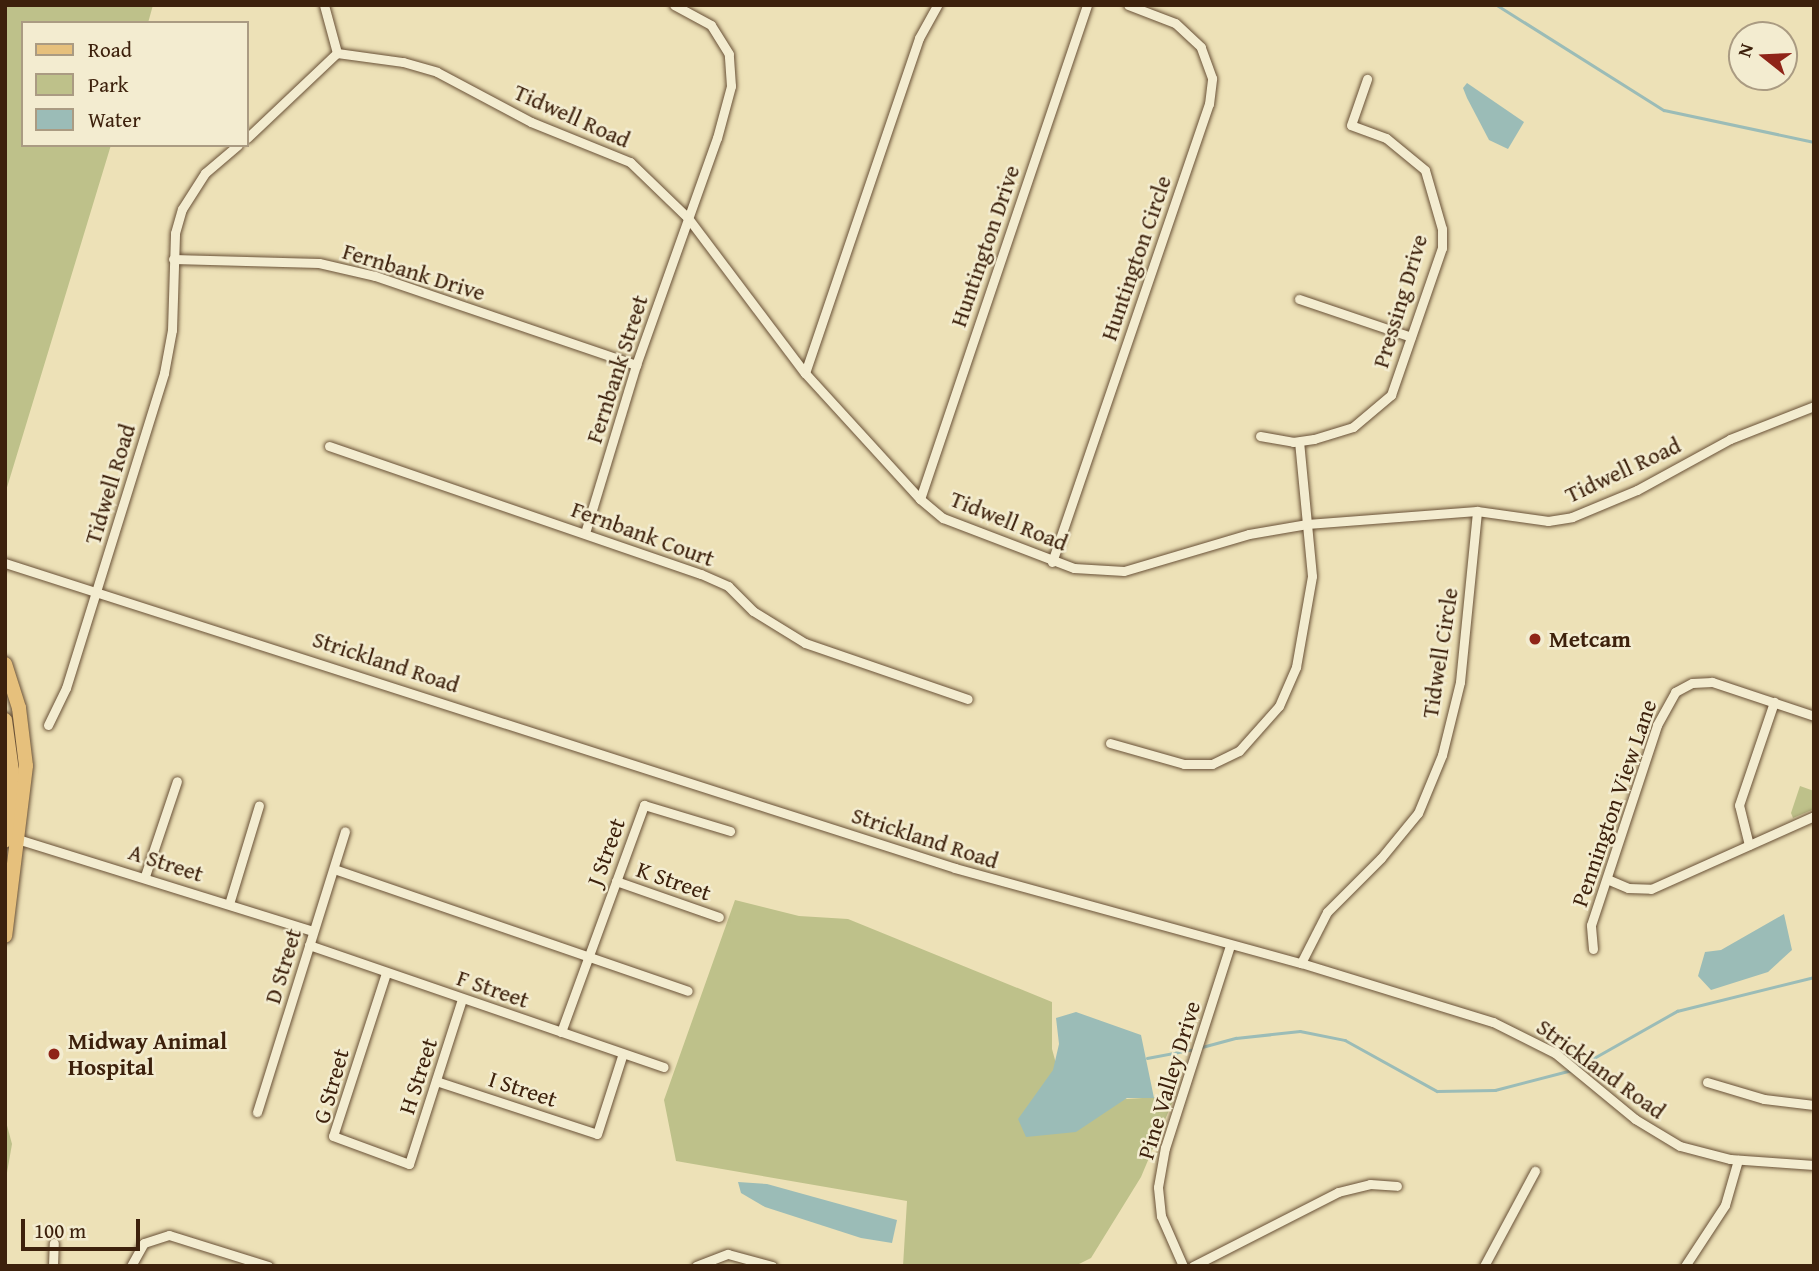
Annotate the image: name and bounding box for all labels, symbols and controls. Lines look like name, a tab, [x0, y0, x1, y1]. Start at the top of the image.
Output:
legend	[21, 21, 248, 147]
north arrow	[1728, 21, 1798, 91]
text: Road	[88, 34, 132, 65]
text: N	[1730, 40, 1760, 61]
text: Park	[88, 69, 129, 100]
street label: Tidwell Road	[510, 78, 634, 154]
text: Water	[88, 104, 141, 135]
street label: Huntington Drive	[944, 162, 1026, 330]
street label: Huntington Circle	[1095, 172, 1177, 344]
street label: Pressing Drive	[1367, 231, 1433, 371]
street label: Fernbank Drive	[339, 237, 489, 307]
street label: Fernbank Street	[580, 291, 654, 447]
street label: Tidwell Road	[79, 420, 141, 548]
street label: Tidwell Road	[1561, 431, 1685, 509]
street label: Tidwell Road	[946, 485, 1072, 557]
street label: Fernbank Court	[568, 495, 718, 573]
street label: Tidwell Circle	[1416, 586, 1464, 720]
street label: Strickland Road	[309, 625, 463, 699]
place label: Metcam	[1549, 625, 1631, 653]
marker: Metcam	[1527, 631, 1543, 647]
street label: Pennington View Lane	[1566, 696, 1662, 910]
street label: Strickland Road	[848, 801, 1002, 875]
street label: J Street	[581, 814, 631, 890]
street label: A Street	[125, 838, 207, 888]
street label: K Street	[633, 855, 715, 907]
street label: D Street	[259, 925, 307, 1007]
street label: F Street	[453, 964, 533, 1014]
street label: Pine Valley Drive	[1132, 998, 1206, 1162]
street label: Strickland Road	[1531, 1013, 1671, 1125]
place label: Midway Animal Hospital	[68, 1027, 227, 1081]
street label: H Street	[393, 1034, 443, 1118]
street label: G Street	[307, 1045, 355, 1127]
marker: Midway Animal Hospital	[46, 1046, 62, 1062]
street label: I Street	[485, 1065, 561, 1113]
scale bar	[24, 1204, 144, 1248]
text: 100 m	[34, 1215, 86, 1246]

